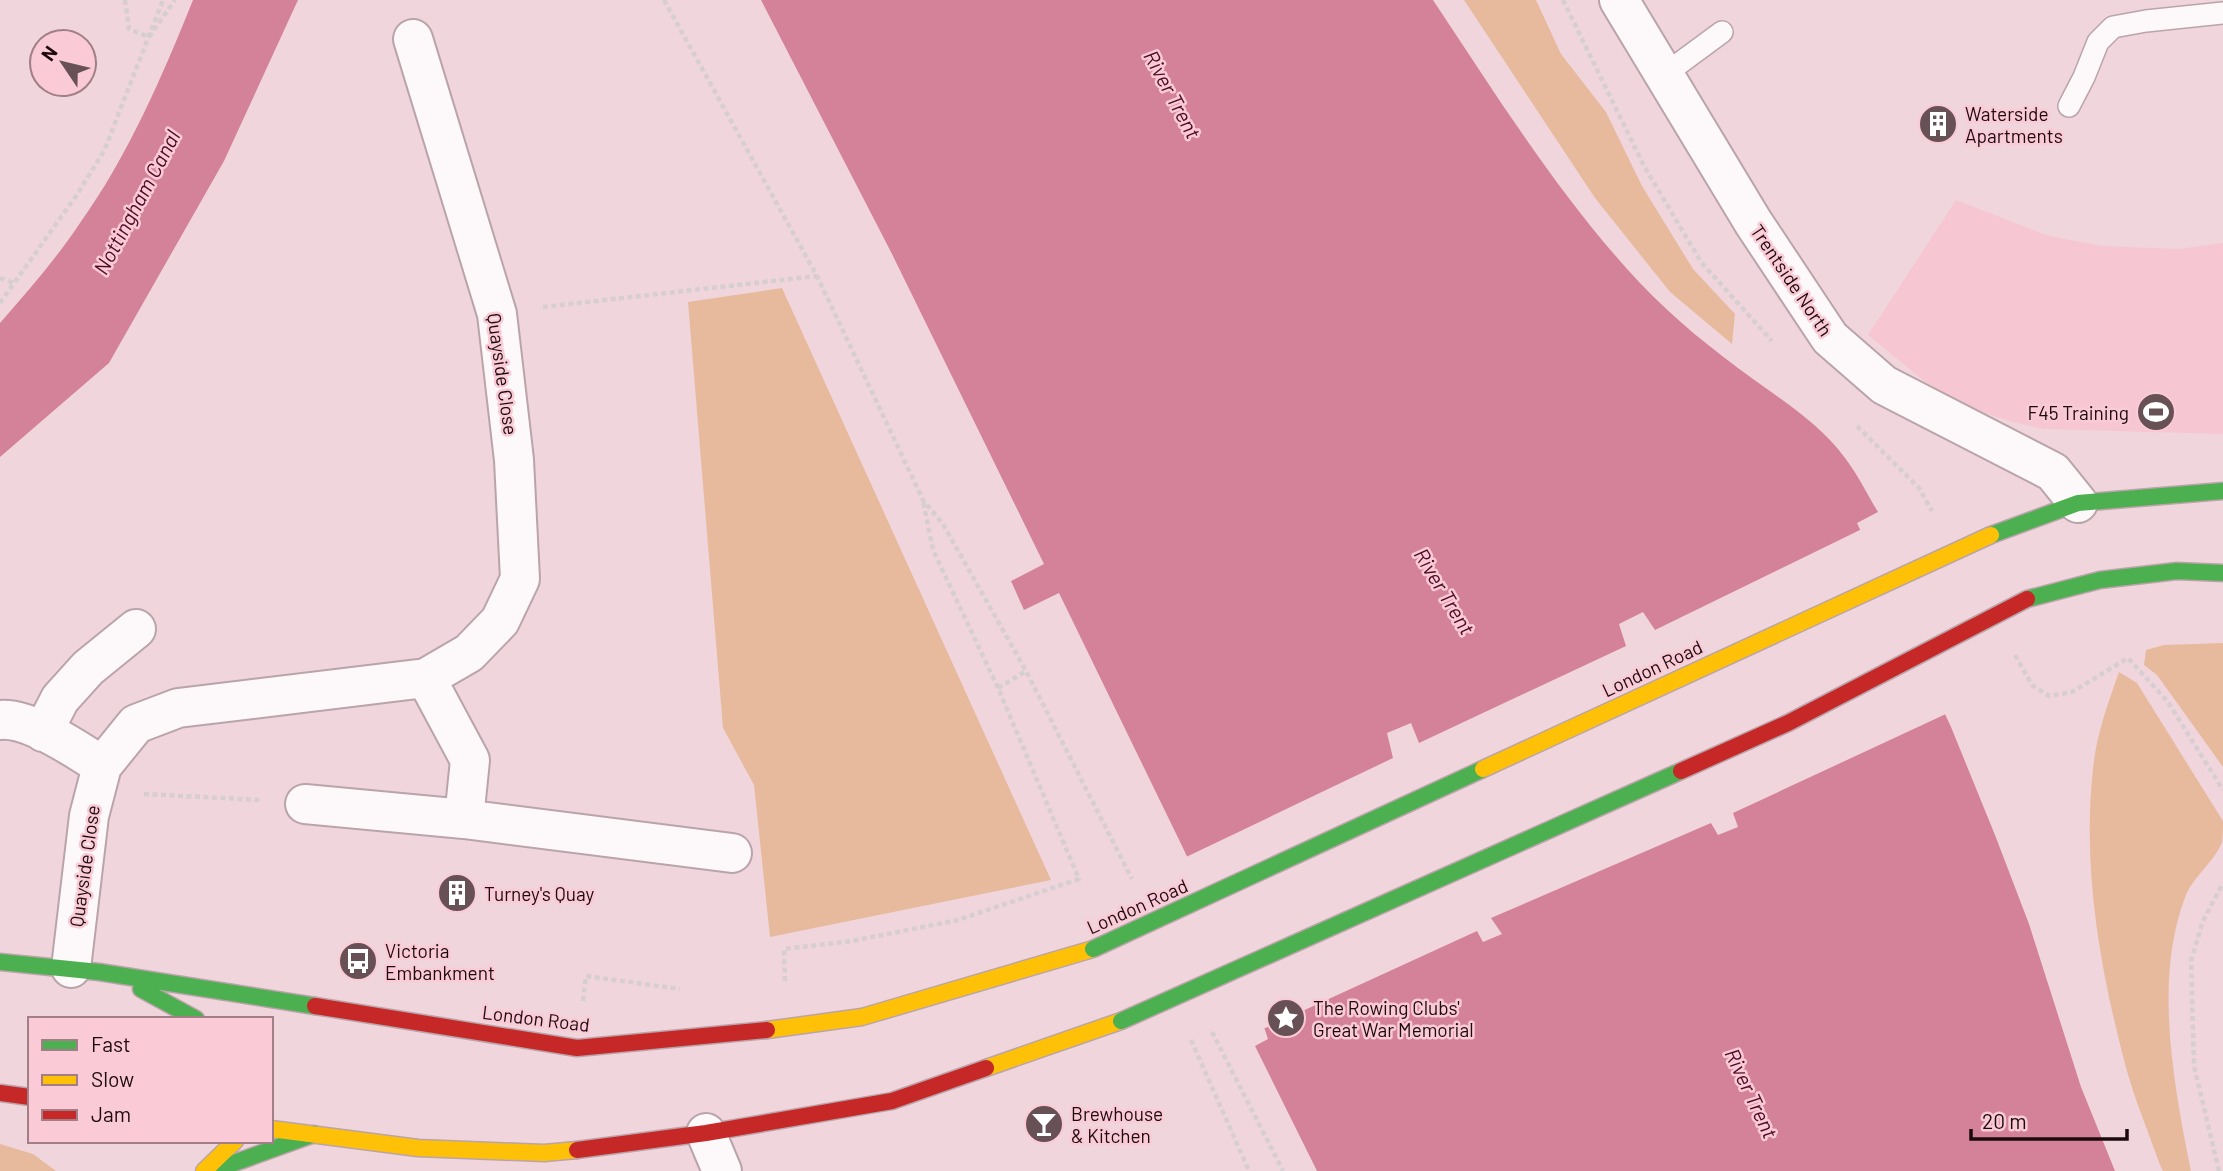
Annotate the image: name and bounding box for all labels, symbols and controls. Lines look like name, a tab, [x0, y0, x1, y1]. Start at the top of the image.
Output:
north arrow	[28, 28, 98, 98]
text: N	[36, 41, 62, 65]
water label: River Trent	[1139, 46, 1207, 143]
place label: Waterside Apartments	[1965, 102, 2063, 147]
building icon: Waterside Apartments	[1917, 103, 1959, 145]
water label: Nottingham Canal	[87, 125, 185, 278]
street label: Trentside North	[1746, 220, 1838, 340]
street label: Quayside Close	[483, 312, 523, 436]
sports icon: F45 Training	[2135, 391, 2177, 433]
place label: F45 Training	[2027, 401, 2129, 424]
water label: River Trent	[1409, 543, 1481, 639]
street label: London Road	[1598, 635, 1706, 701]
street label: Quayside Close	[64, 804, 104, 928]
building icon: Turney's Quay	[436, 872, 478, 914]
street label: London Road	[1083, 874, 1191, 938]
place label: Turney's Quay	[484, 882, 594, 905]
place label: Victoria Embankment	[385, 939, 495, 984]
bus stop icon: Victoria Embankment	[337, 940, 379, 982]
place label: The Rowing Clubs' Great War Memorial	[1313, 996, 1474, 1041]
place icon: The Rowing Clubs' Great War Memorial	[1265, 997, 1307, 1039]
street label: London Road	[481, 1000, 591, 1036]
legend	[28, 1017, 273, 1143]
text: Fast	[91, 1031, 131, 1056]
water label: River Trent	[1720, 1044, 1784, 1142]
text: Slow	[91, 1066, 134, 1091]
scale bar	[1971, 1098, 2127, 1142]
text: Jam	[91, 1101, 131, 1126]
place label: Brewhouse & Kitchen	[1071, 1102, 1163, 1147]
bar icon: Brewhouse & Kitchen	[1023, 1103, 1065, 1145]
text: 20 m	[1982, 1108, 2027, 1133]

